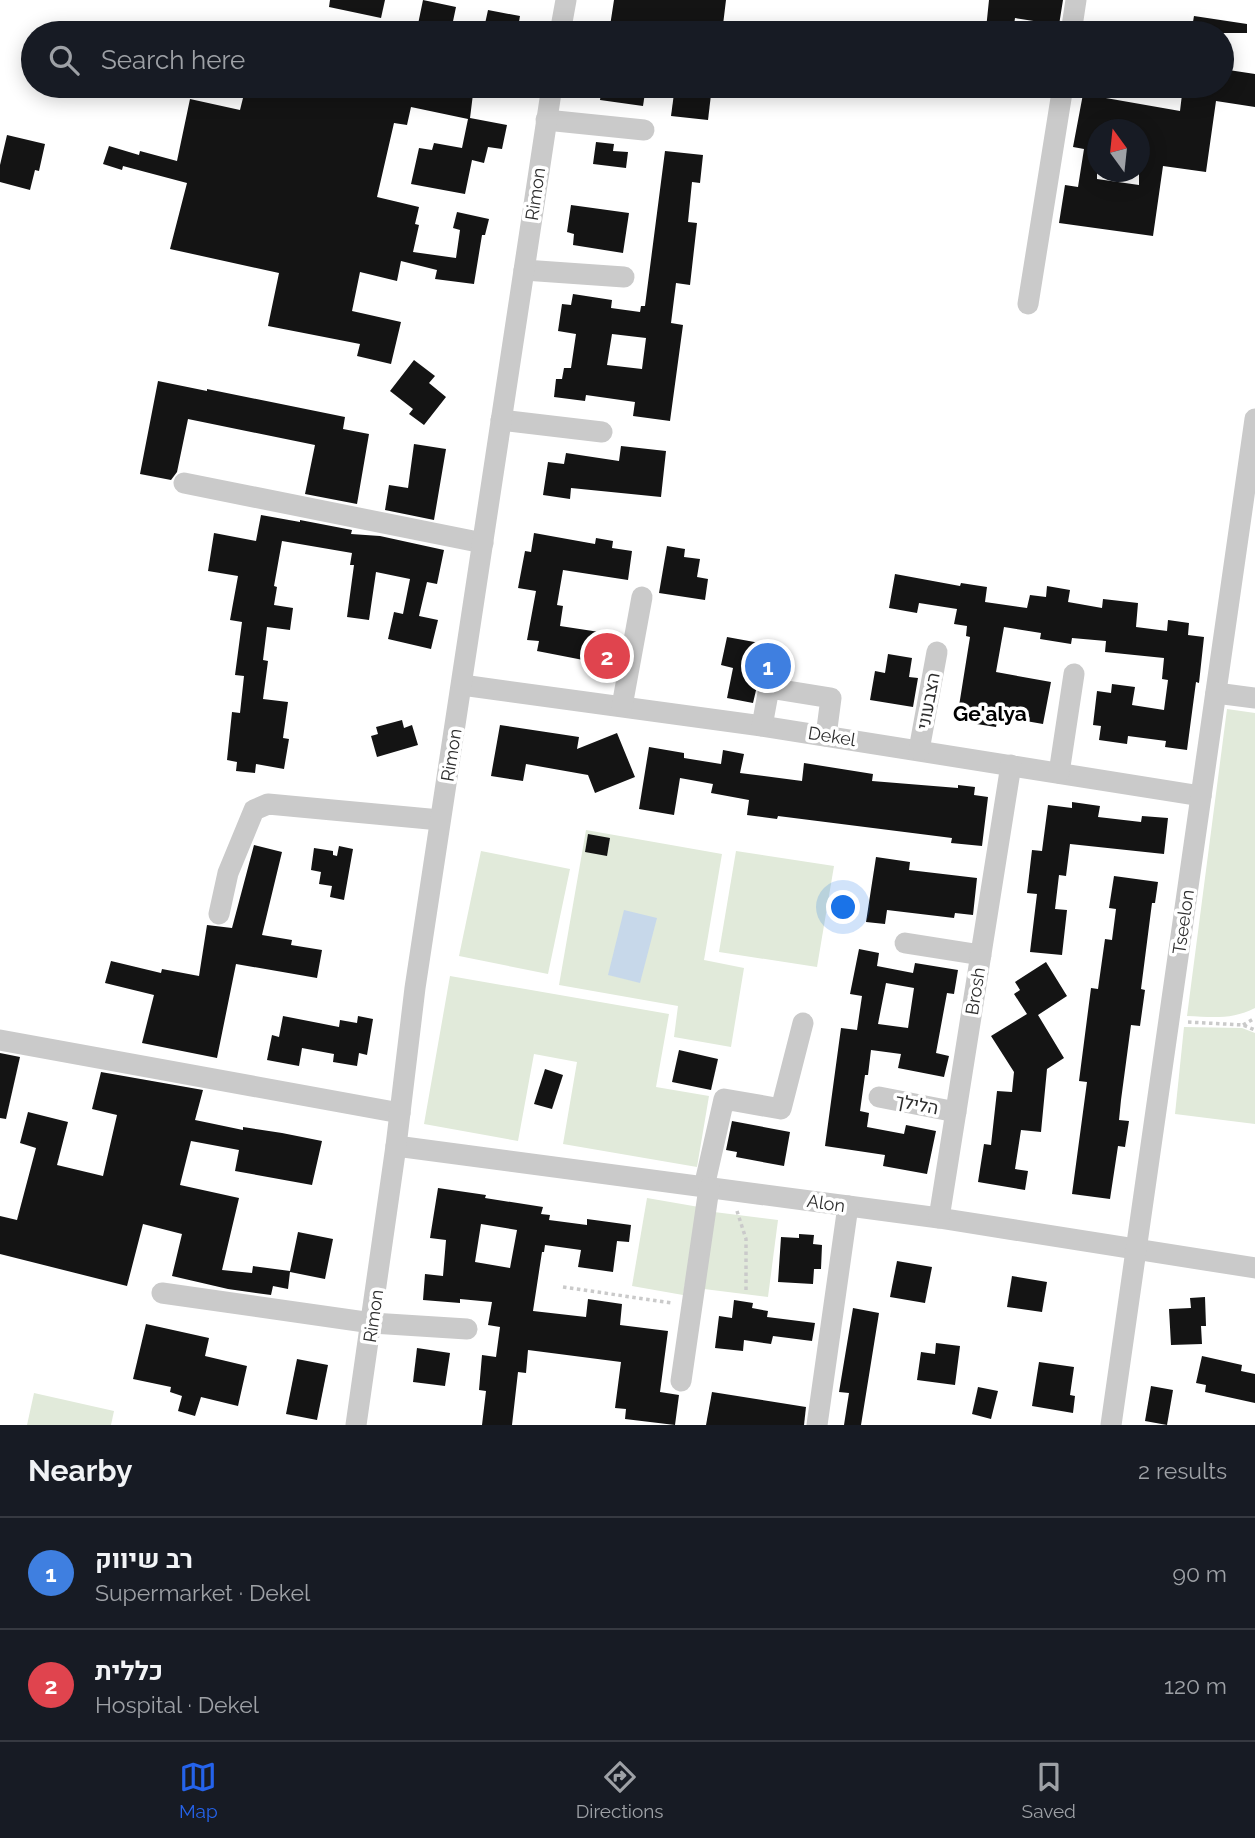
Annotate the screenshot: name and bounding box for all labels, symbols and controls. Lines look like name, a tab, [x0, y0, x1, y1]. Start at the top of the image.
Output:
search box	[21, 21, 1234, 98]
icon: search	[45, 41, 83, 79]
text: Search here	[101, 45, 245, 75]
north arrow	[1087, 119, 1150, 182]
street label: Rimon	[521, 166, 549, 222]
pin: 2	[584, 630, 630, 682]
pin: 1	[745, 640, 791, 692]
street label: הצבעוני	[912, 671, 944, 731]
district label: Ge'alya	[953, 701, 1027, 726]
street label: Dekel	[807, 722, 857, 750]
street label: Rimon	[436, 727, 466, 783]
street label: Tseelon	[1168, 888, 1198, 956]
your location	[826, 890, 860, 924]
street label: Brosh	[961, 966, 989, 1016]
street label: הלילך	[894, 1090, 940, 1118]
street label: Alon	[806, 1190, 846, 1216]
street label: Rimon	[359, 1288, 387, 1344]
text: Nearby	[28, 1453, 132, 1488]
text: 2 results	[1138, 1457, 1227, 1484]
text: רב שיווק	[95, 1544, 193, 1574]
text: 1	[45, 1560, 57, 1587]
text: 90 m	[1172, 1560, 1227, 1587]
text: Supermarket · Dekel	[95, 1579, 310, 1606]
text: כללית	[95, 1656, 163, 1686]
text: 2	[45, 1672, 57, 1699]
text: 120 m	[1164, 1672, 1227, 1699]
text: Hospital · Dekel	[95, 1691, 259, 1718]
tab: Map	[179, 1758, 218, 1822]
tab: Directions	[576, 1758, 664, 1822]
tab: Saved	[1022, 1758, 1076, 1822]

